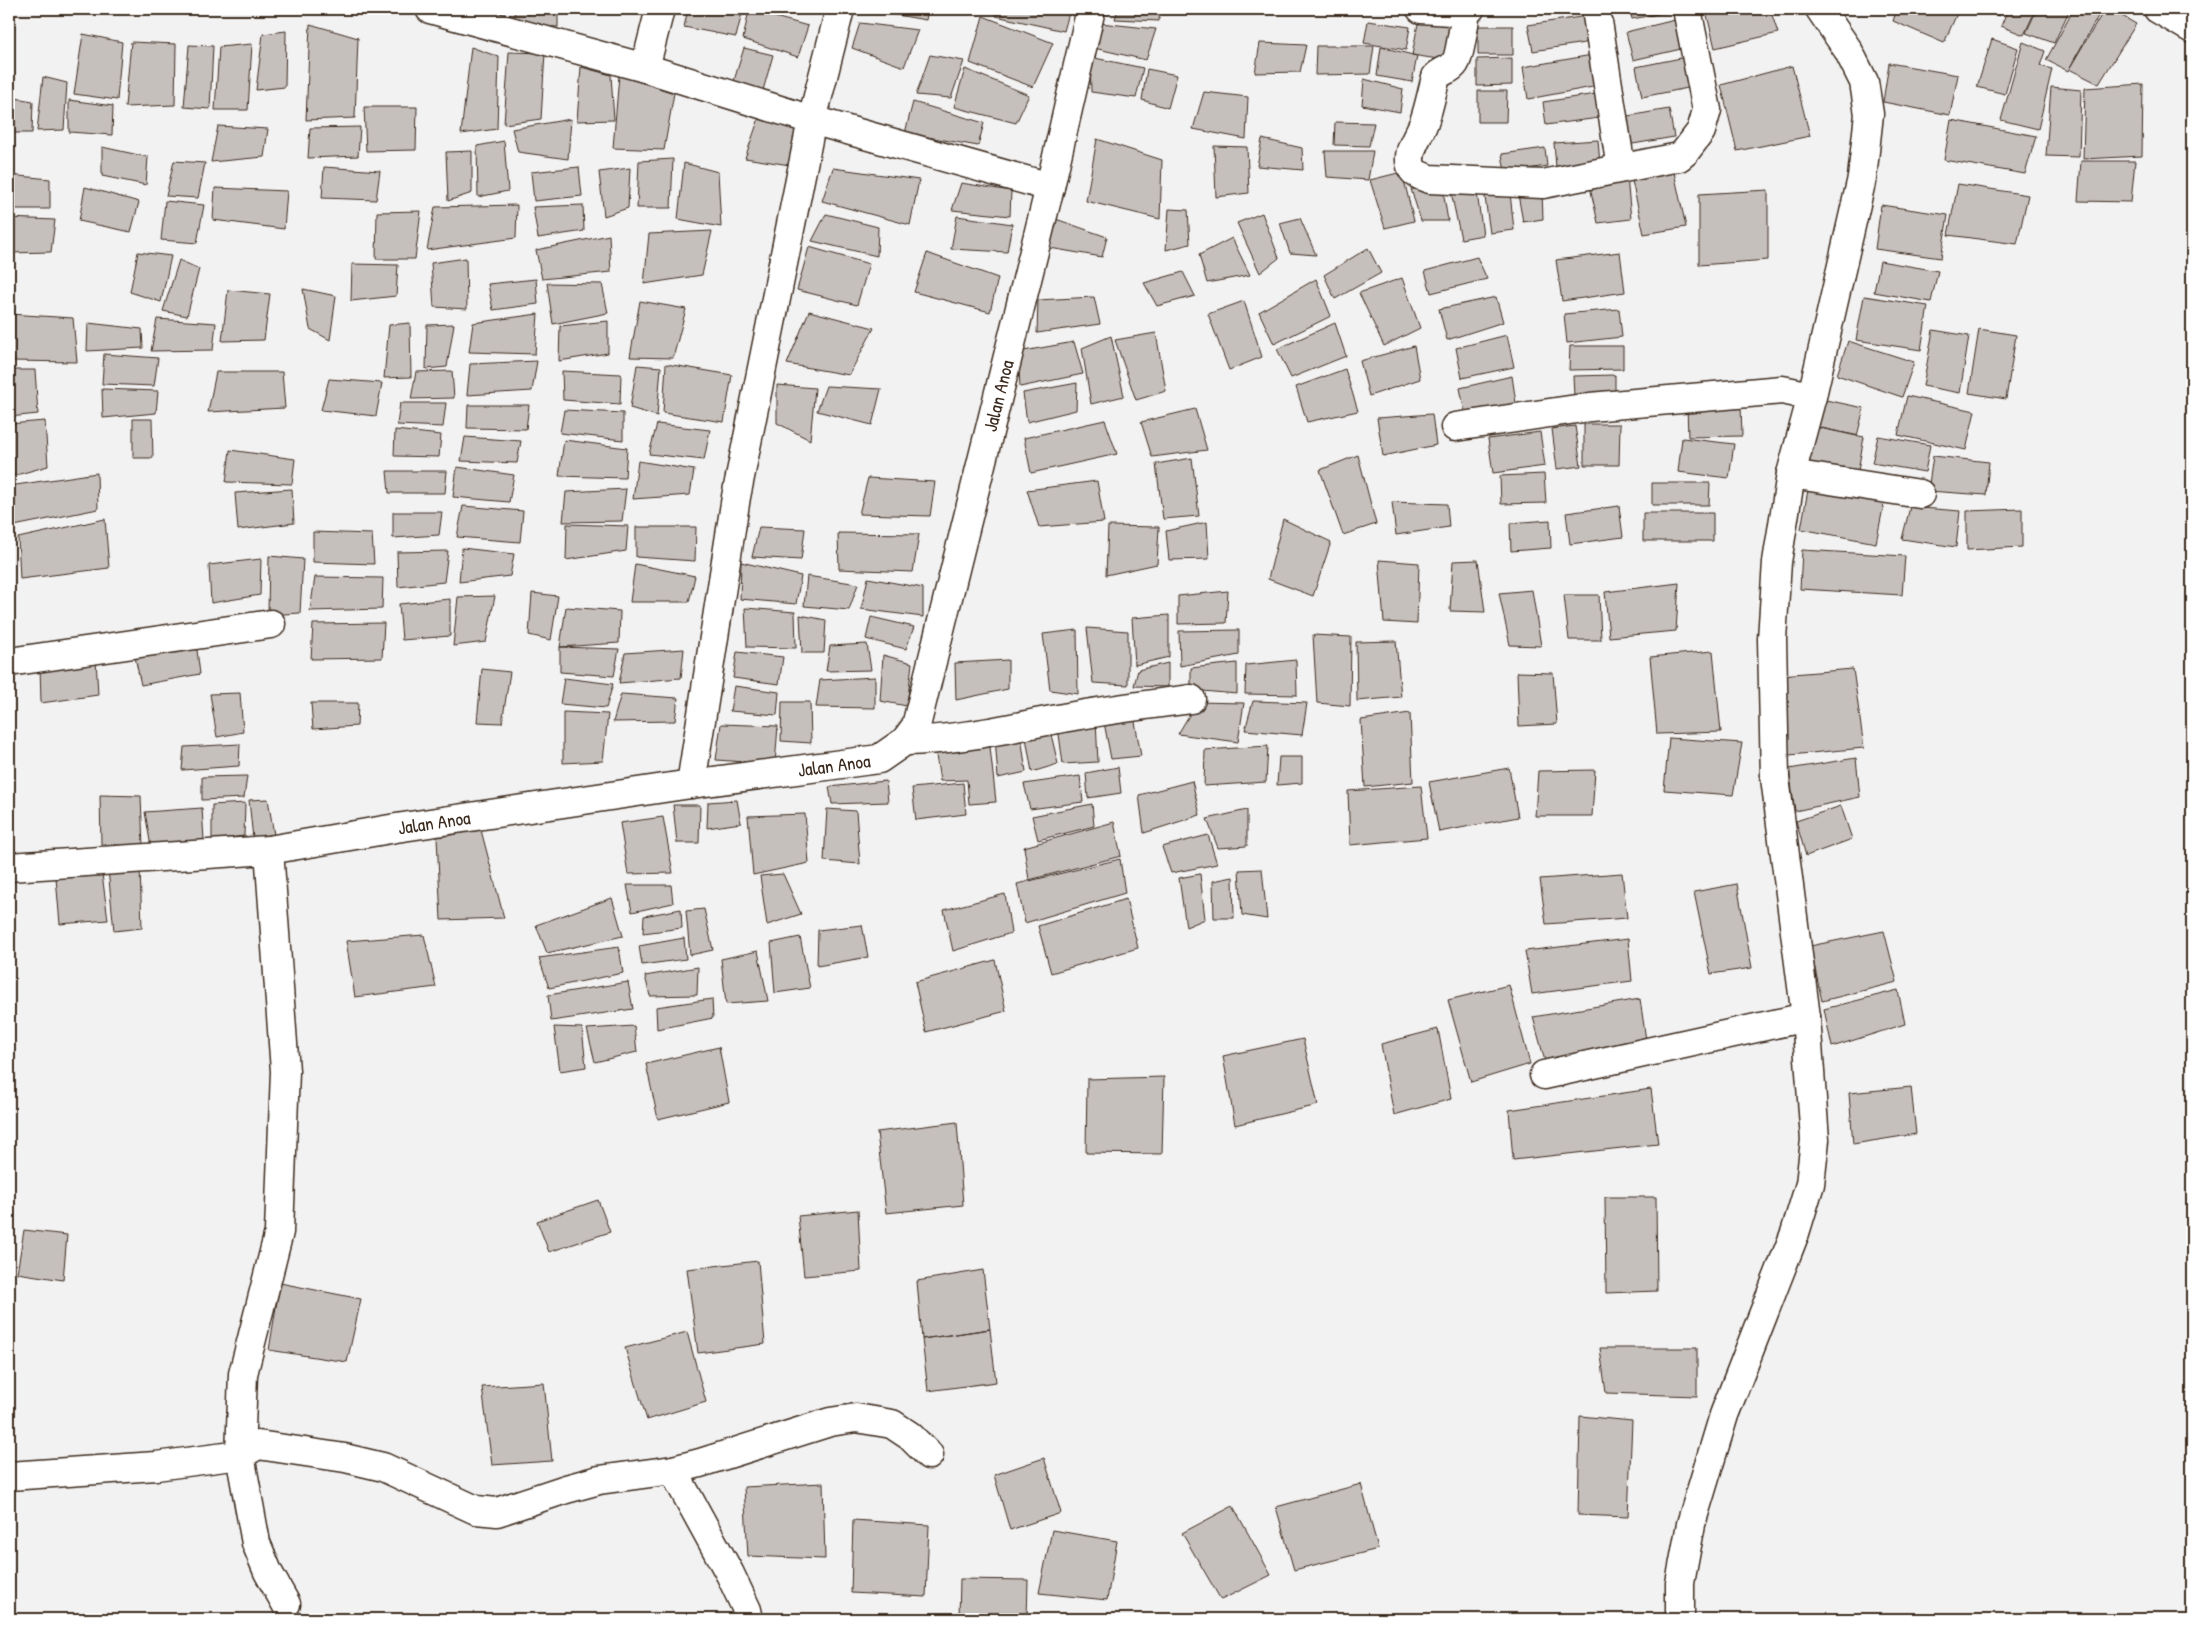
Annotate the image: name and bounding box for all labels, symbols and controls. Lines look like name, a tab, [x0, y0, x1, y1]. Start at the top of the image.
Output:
street label: Jalan Anoa	[977, 357, 1020, 434]
street label: Jalan Anoa	[796, 747, 872, 783]
street label: Jalan Anoa	[396, 804, 473, 841]

